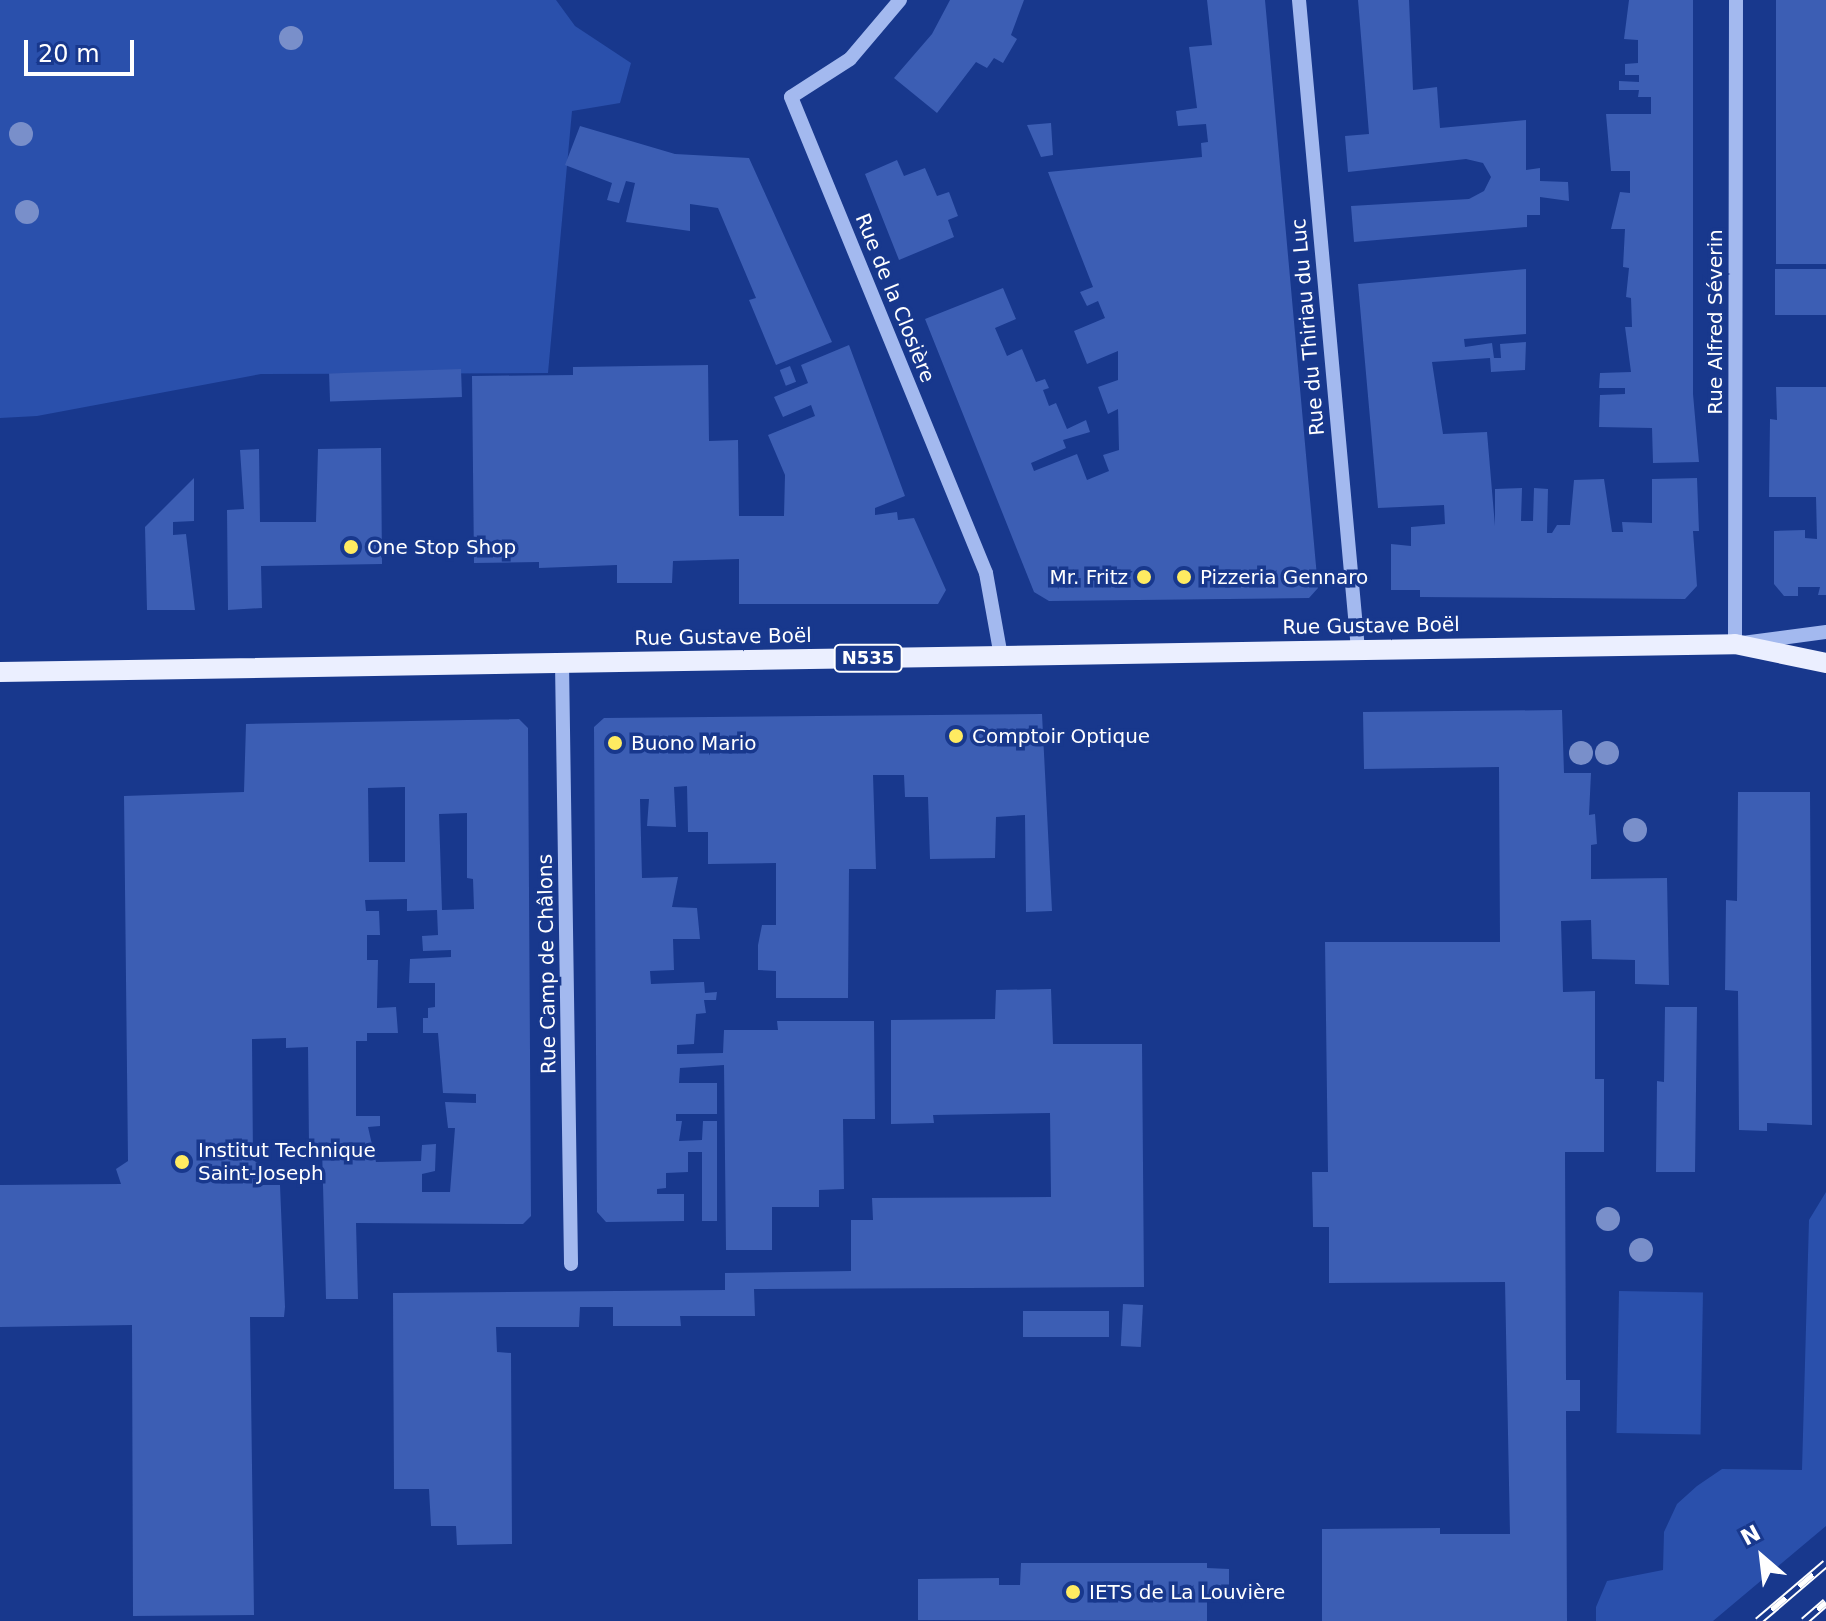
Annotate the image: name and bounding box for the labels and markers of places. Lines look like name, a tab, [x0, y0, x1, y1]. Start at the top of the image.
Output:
place label: One Stop Shop	[367, 535, 516, 559]
marker: One Stop Shop	[342, 538, 360, 556]
place label: Mr. Fritz	[1049, 565, 1128, 589]
place label: Pizzeria Gennaro	[1200, 565, 1368, 589]
marker: Mr. Fritz	[1135, 568, 1153, 586]
marker: Pizzeria Gennaro	[1175, 568, 1193, 586]
place label: Comptoir Optique	[972, 724, 1150, 748]
marker: Comptoir Optique	[947, 727, 965, 745]
place label: Buono Mario	[631, 731, 756, 755]
marker: Buono Mario	[606, 734, 624, 752]
place label: Institut Technique Saint-Joseph	[198, 1138, 376, 1185]
marker: Institut Technique Saint-Joseph	[173, 1153, 191, 1171]
place label: IETS de La Louvière	[1089, 1580, 1285, 1604]
marker: IETS de La Louvière	[1064, 1583, 1082, 1601]

